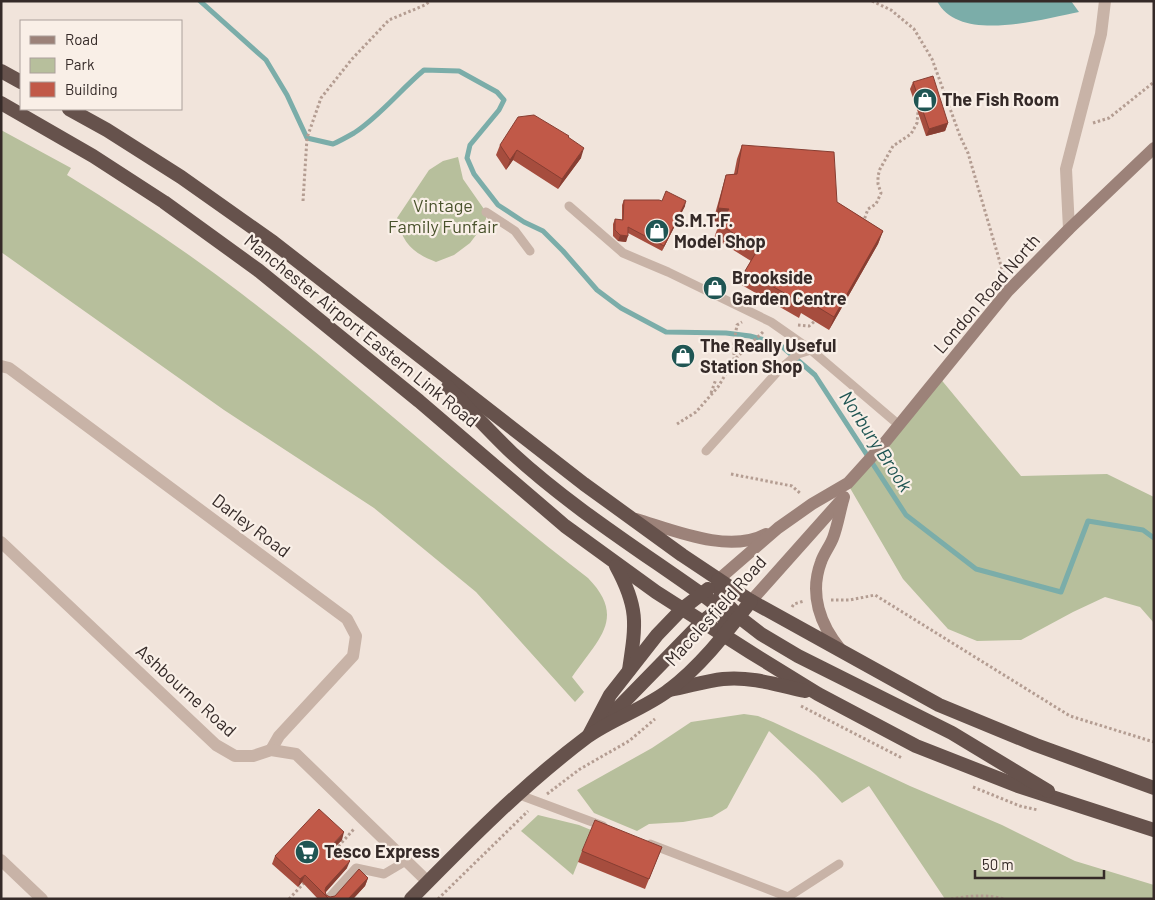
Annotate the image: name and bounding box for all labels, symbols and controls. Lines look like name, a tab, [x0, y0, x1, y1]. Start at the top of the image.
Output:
legend	[20, 20, 182, 110]
text: Road	[65, 30, 98, 48]
text: Park	[65, 55, 95, 73]
text: Building	[65, 80, 118, 98]
shop icon: The Fish Room	[912, 87, 938, 113]
place label: The Fish Room	[942, 88, 1059, 110]
park label: Vintage Family Funfair	[388, 194, 498, 237]
place label: S.M.T.F. Model Shop	[674, 209, 766, 252]
shop icon: S.M.T.F. Model Shop	[644, 218, 670, 244]
street label: Manchester Airport Eastern Link Road	[240, 229, 483, 432]
street label: London Road North	[928, 229, 1044, 358]
place label: Brookside Garden Centre	[732, 266, 847, 309]
shop icon: Brookside Garden Centre	[702, 275, 728, 301]
place label: The Really Useful Station Shop	[700, 334, 837, 377]
shop icon: The Really Useful Station Shop	[670, 343, 696, 369]
water label: Norbury Brook	[835, 386, 918, 496]
street label: Darley Road	[208, 489, 295, 562]
street label: Macclesfield Road	[660, 551, 771, 670]
street label: Ashbourne Road	[132, 639, 241, 741]
supermarket icon: Tesco Express	[294, 839, 320, 865]
place label: Tesco Express	[324, 840, 440, 862]
scale bar	[975, 848, 1104, 880]
text: 50 m	[982, 855, 1014, 873]

